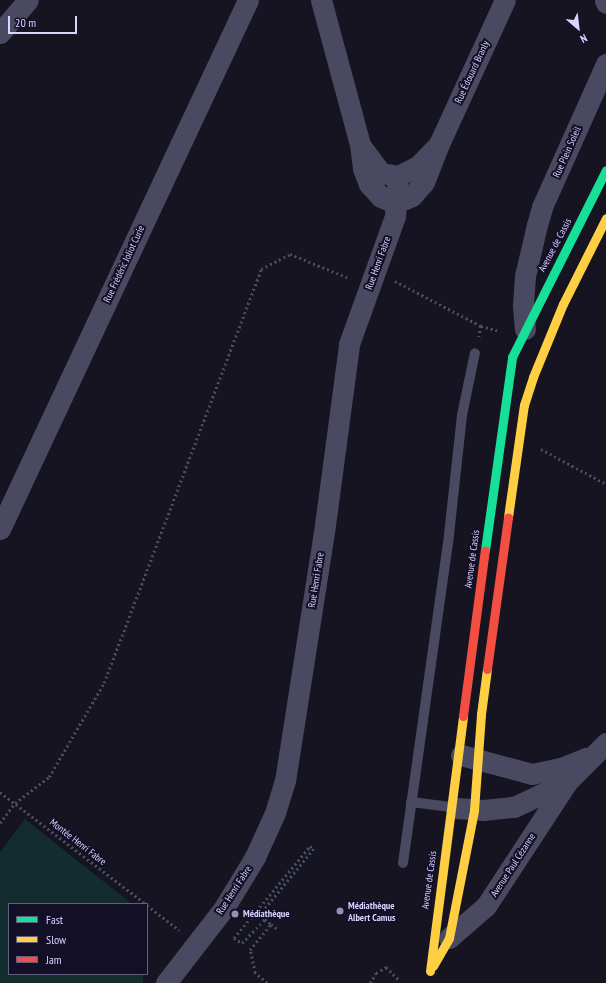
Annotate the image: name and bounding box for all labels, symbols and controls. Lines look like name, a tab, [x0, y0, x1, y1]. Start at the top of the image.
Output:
scale bar	[10, 8, 79, 34]
north arrow	[558, 8, 598, 48]
text: 20 m	[15, 15, 36, 30]
text: N	[578, 31, 590, 46]
street label: Rue Édouard Branly	[452, 39, 492, 105]
street label: Rue Plein Soleil	[550, 125, 584, 179]
street label: Avenue de Cassis	[536, 216, 574, 274]
street label: Rue Frédéric Joliot Curie	[101, 224, 147, 304]
street label: Rue Henri Fabre	[363, 235, 393, 291]
street label: Avenue de Cassis	[462, 529, 482, 589]
street label: Rue Henri Fabre	[306, 552, 326, 608]
street label: Montée Henri Fabre	[47, 816, 109, 868]
street label: Avenue Paul Cézanne	[488, 831, 538, 899]
street label: Avenue de Cassis	[419, 850, 439, 910]
street label: Rue Henri Fabre	[214, 863, 254, 917]
place label: Médiathèque Albert Camus	[348, 899, 395, 922]
legend	[8, 903, 148, 975]
marker: Médiathèque Albert Camus	[335, 906, 345, 916]
place label: Médiathèque	[243, 908, 290, 920]
marker: Médiathèque	[230, 909, 240, 919]
text: Fast	[46, 912, 63, 927]
text: Slow	[46, 932, 66, 947]
text: Jam	[46, 952, 62, 967]

